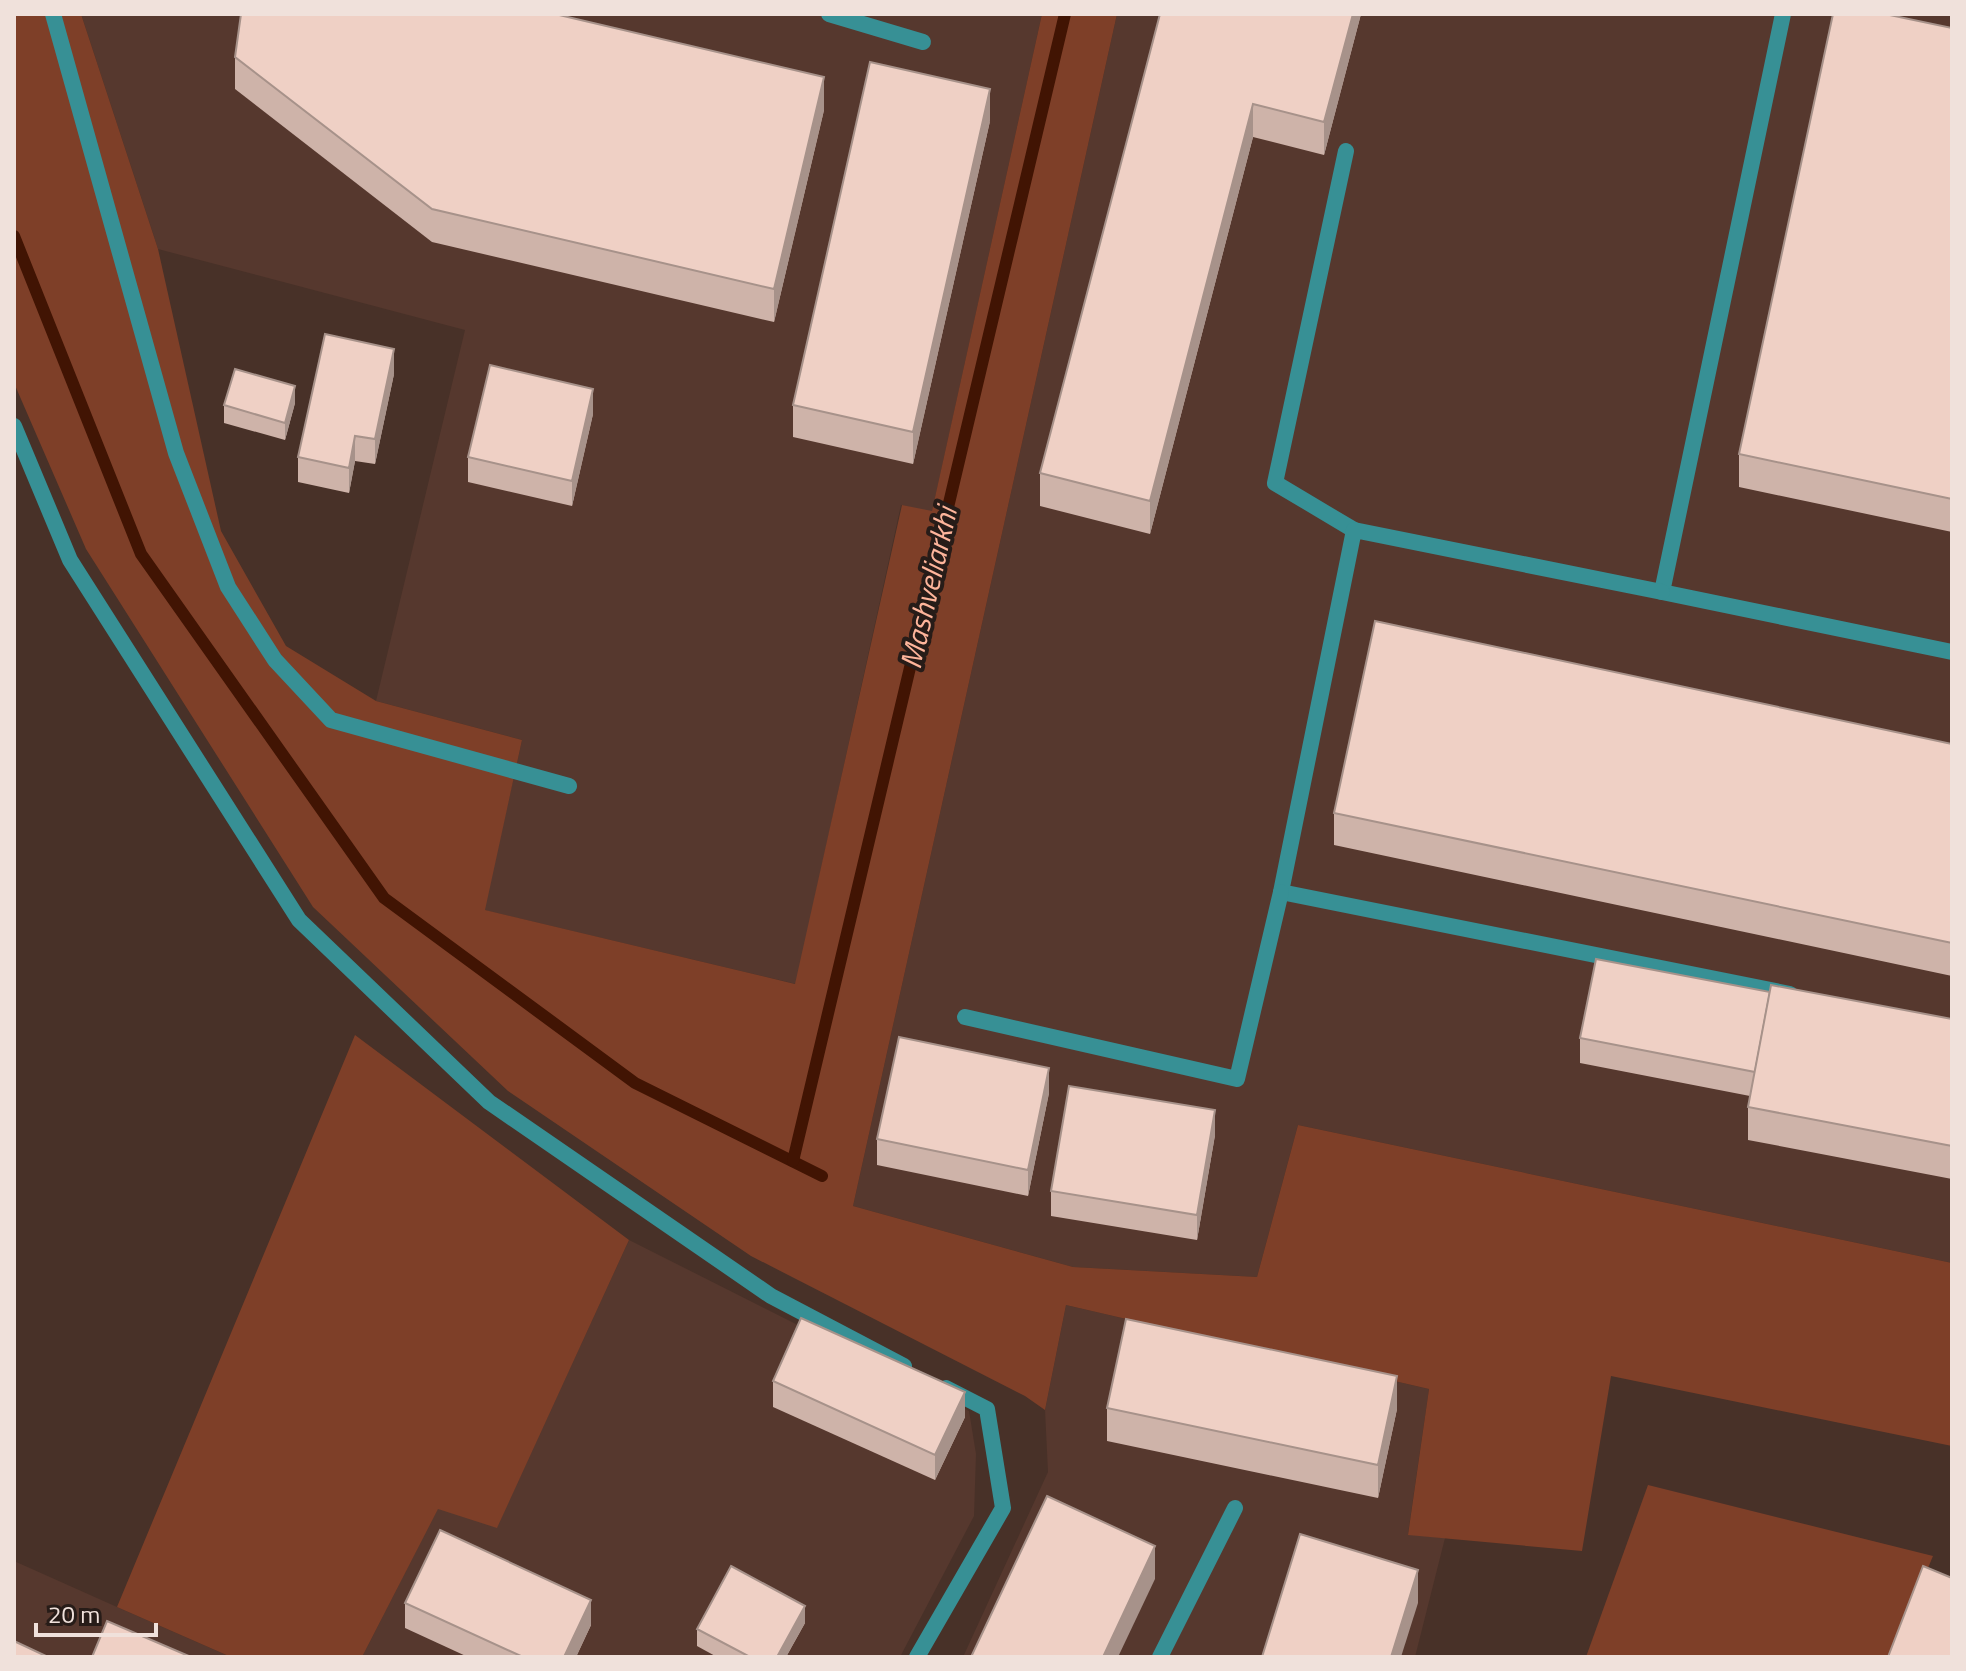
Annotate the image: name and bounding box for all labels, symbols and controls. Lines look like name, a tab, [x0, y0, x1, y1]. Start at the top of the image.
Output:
water label: Mashveliarkhi	[887, 499, 970, 673]
scale bar	[36, 1587, 156, 1637]
text: 20 m	[48, 1596, 100, 1632]

